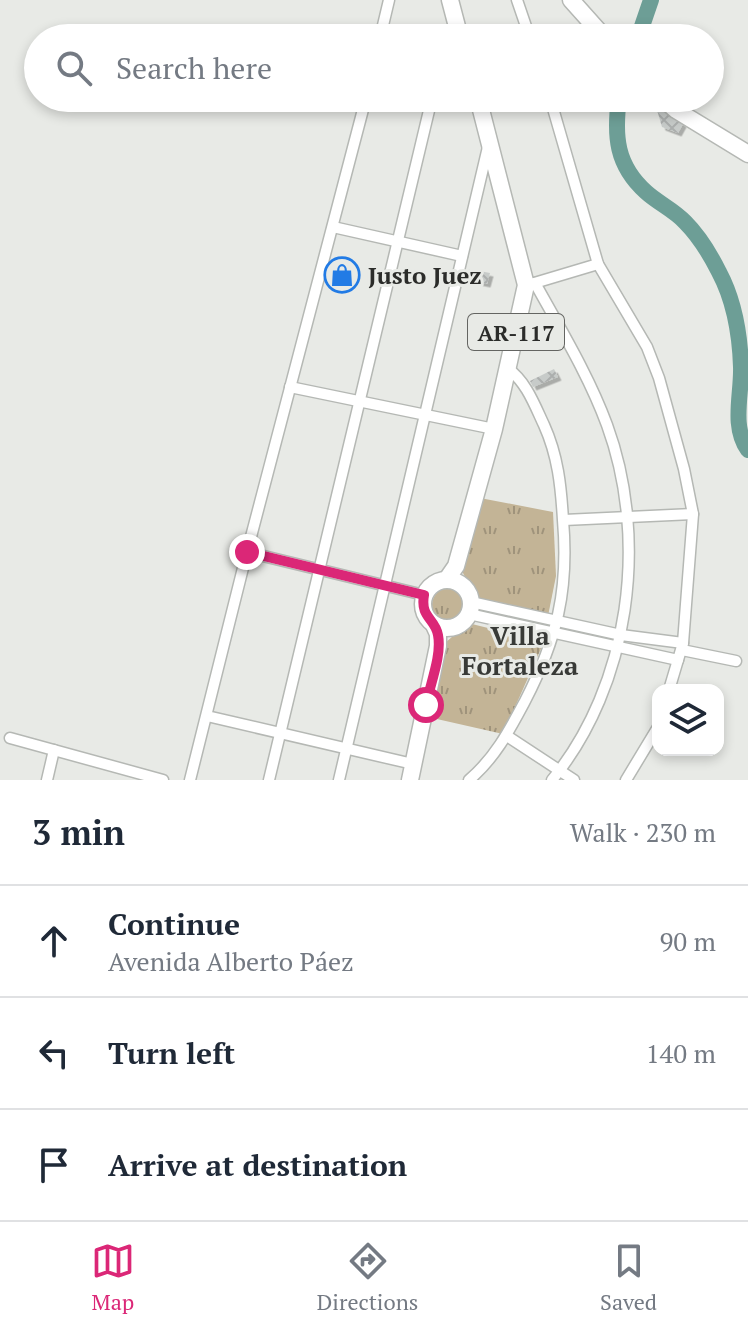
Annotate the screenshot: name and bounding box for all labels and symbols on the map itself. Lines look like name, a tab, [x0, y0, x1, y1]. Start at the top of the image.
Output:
shop icon: Justo Juez	[323, 256, 361, 294]
place label: Justo Juez	[368, 259, 482, 291]
road number: AR-117	[468, 314, 564, 350]
route end	[229, 534, 265, 570]
district label: Villa Fortaleza	[462, 618, 579, 682]
route start	[408, 687, 444, 723]

